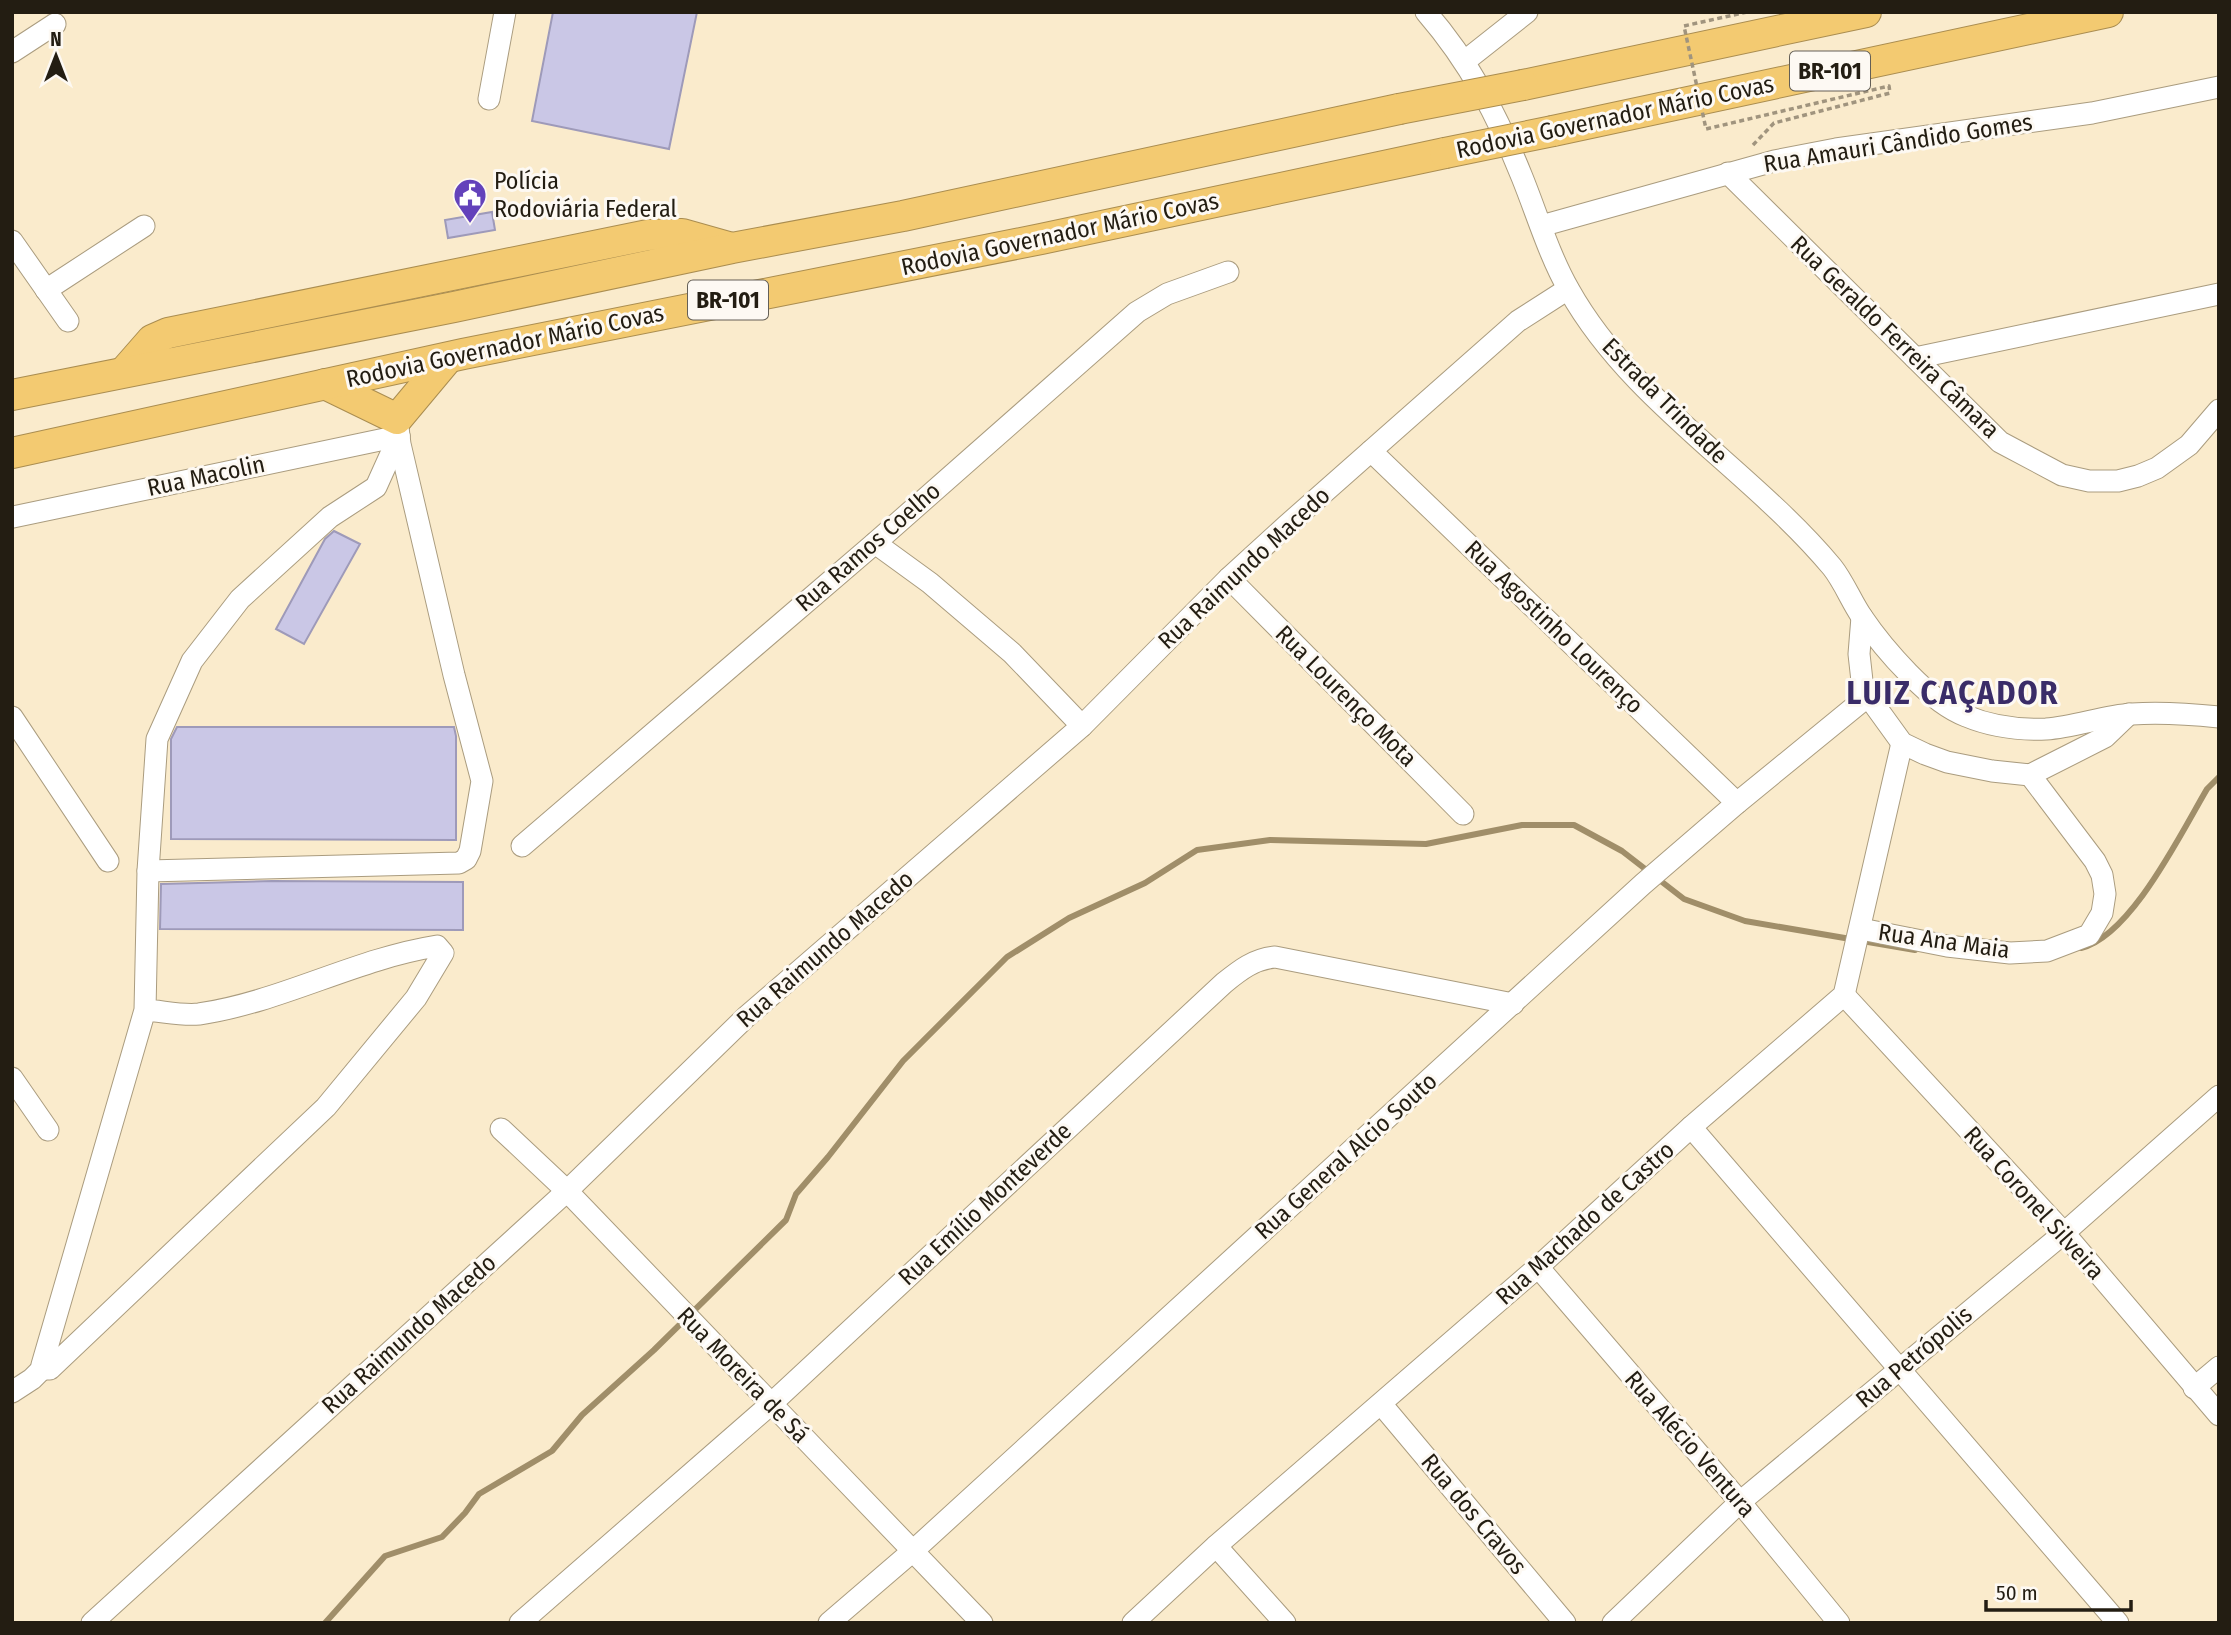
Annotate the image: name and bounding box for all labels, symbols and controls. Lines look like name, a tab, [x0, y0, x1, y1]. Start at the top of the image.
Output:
north arrow	[21, 21, 91, 91]
text: N	[50, 28, 62, 51]
road number: BR-101	[1790, 52, 1870, 90]
street label: Rodovia Governador Mário Covas	[1454, 70, 1776, 164]
street label: Rua Amauri Cândido Gomes	[1762, 108, 2034, 178]
place label: Polícia Rodoviária Federal	[494, 167, 677, 223]
public building icon: Polícia Rodoviária Federal	[451, 176, 489, 225]
street label: Rodovia Governador Mário Covas	[899, 187, 1221, 281]
street label: Rua Geraldo Ferreira Câmara	[1785, 230, 2005, 444]
road number: BR-101	[688, 280, 768, 320]
street label: Rodovia Governador Mário Covas	[344, 299, 666, 393]
street label: Estrada Trindade	[1597, 333, 1733, 469]
street label: Rua Macolin	[145, 450, 267, 502]
street label: Rua Ramos Coelho	[790, 477, 946, 617]
street label: Rua Raimundo Macedo	[1152, 481, 1336, 655]
street label: Rua Agostinho Lourenço	[1459, 535, 1649, 719]
street label: Rua Lourenço Mota	[1270, 620, 1422, 772]
district label: LUIZ CAÇADOR	[1846, 674, 2060, 713]
street label: Rua Raimundo Macedo	[731, 865, 919, 1033]
street label: Rua Ana Maia	[1877, 918, 2011, 964]
street label: Rua General Alcio Souto	[1249, 1067, 1443, 1245]
street label: Rua Emílio Monteverde	[893, 1117, 1077, 1291]
street label: Rua Coronel Silveira	[1958, 1121, 2110, 1285]
street label: Rua Machado de Castro	[1490, 1136, 1680, 1310]
street label: Rua Raimundo Macedo	[316, 1249, 502, 1419]
street label: Rua Petrópolis	[1850, 1300, 1978, 1414]
street label: Rua Moreira de Sá	[671, 1301, 815, 1449]
street label: Rua Alécio Ventura	[1619, 1365, 1761, 1523]
street label: Rua dos Cravos	[1415, 1448, 1533, 1580]
scale bar	[1986, 1568, 2131, 1612]
text: 50 m	[1996, 1580, 2038, 1606]

